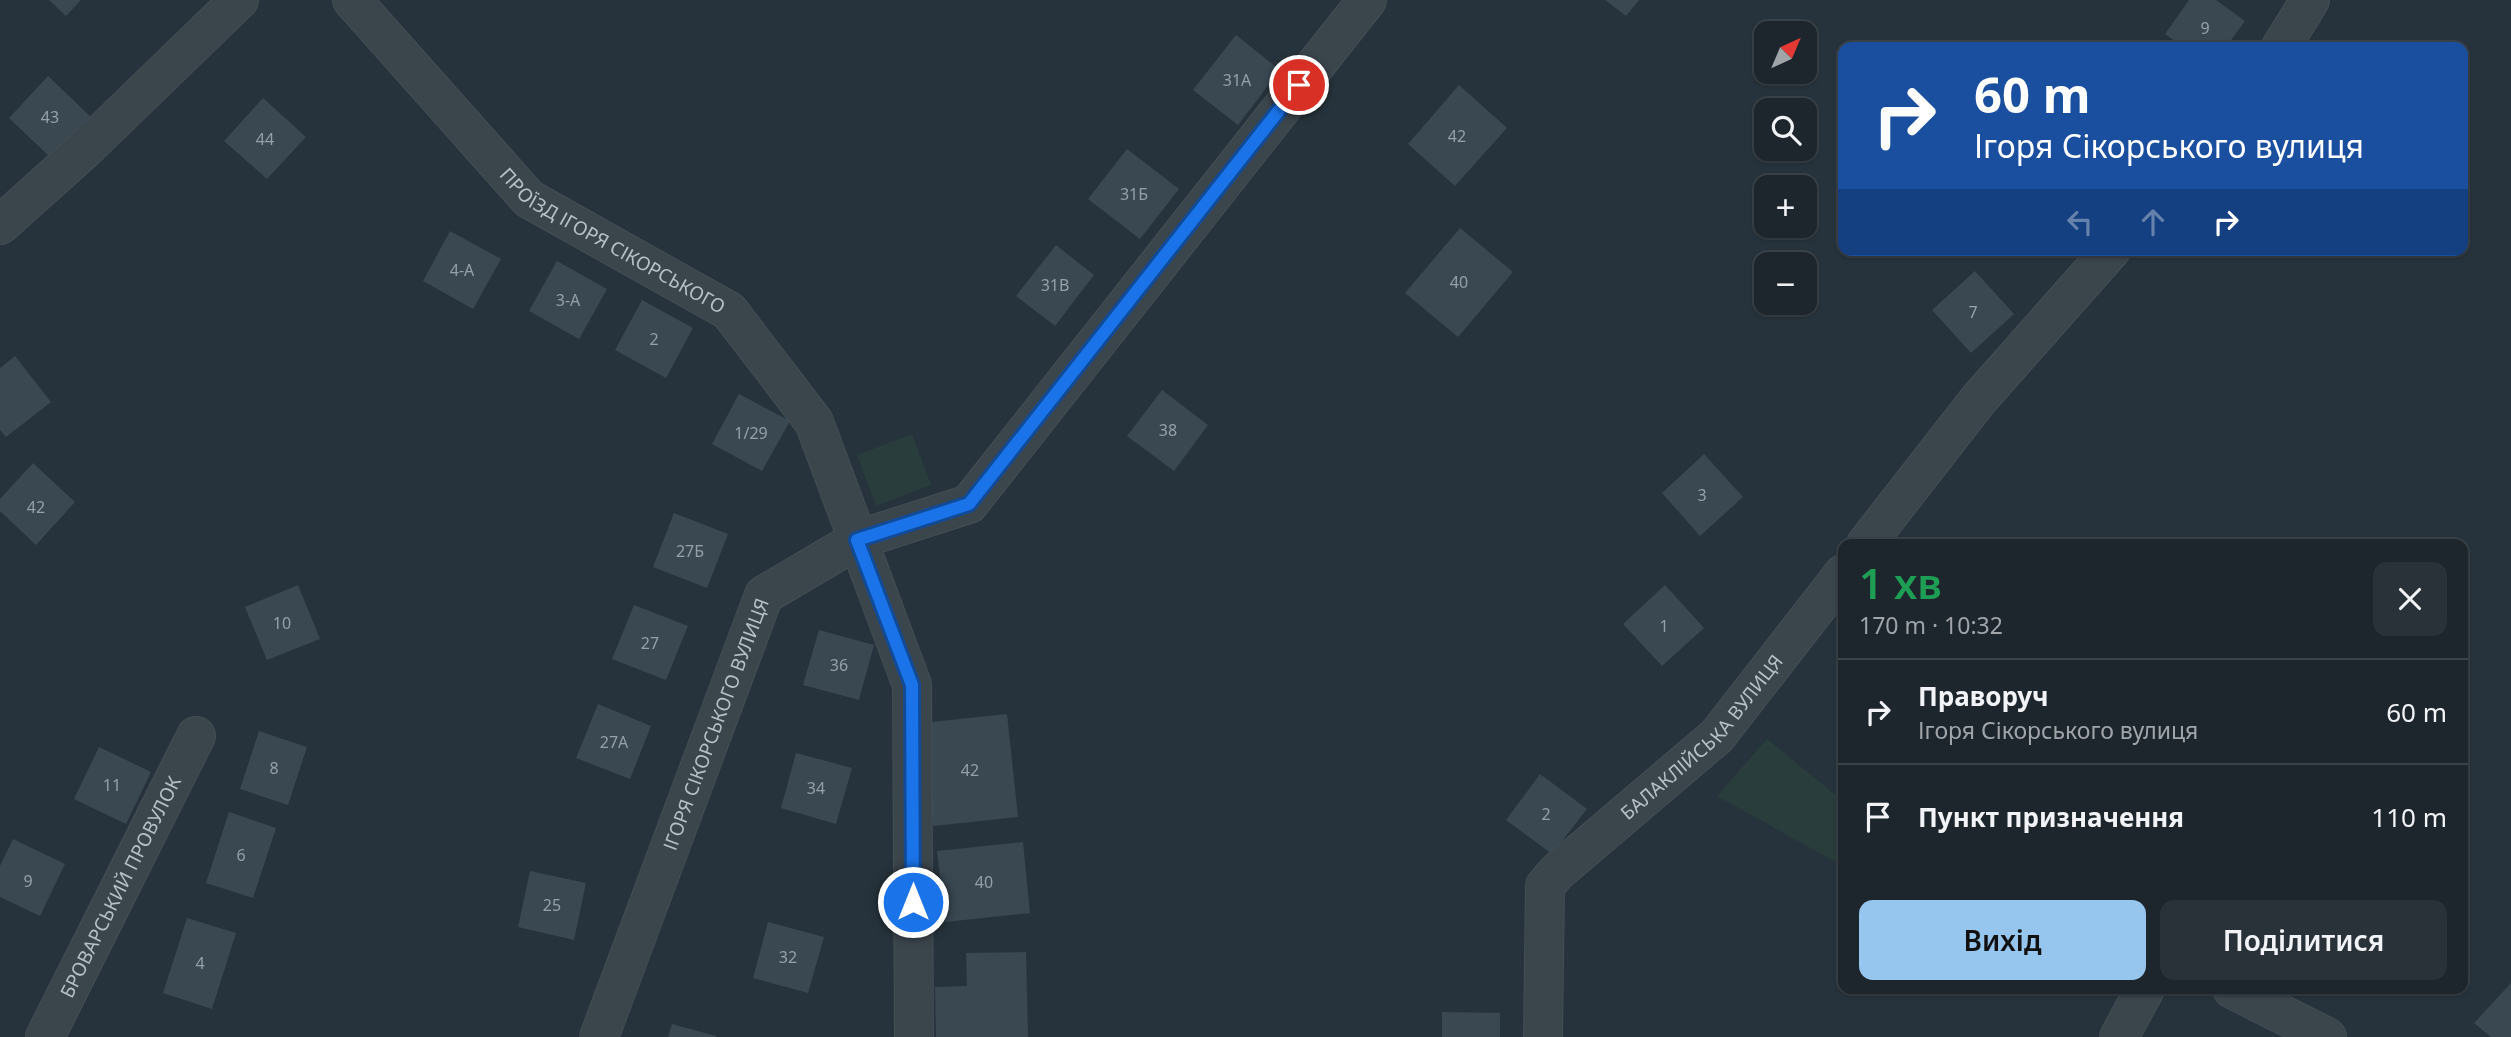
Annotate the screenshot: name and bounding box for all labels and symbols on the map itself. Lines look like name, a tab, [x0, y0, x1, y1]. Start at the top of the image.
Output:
house number: 9	[2200, 17, 2210, 39]
north arrow	[1754, 21, 1816, 84]
pin	[1269, 55, 1329, 115]
house number: 31А	[1223, 69, 1252, 91]
house number: 43	[41, 106, 59, 128]
house number: 42	[1448, 125, 1466, 147]
house number: 44	[256, 128, 274, 150]
street label: ПРОЇЗД ІГОРЯ СІКОРСЬКОГО	[494, 162, 730, 319]
house number: 31Б	[1120, 183, 1148, 205]
house number: 4-А	[450, 259, 475, 281]
house number: 40	[1450, 271, 1468, 293]
house number: 31В	[1041, 274, 1069, 296]
house number: 3-А	[556, 289, 581, 311]
house number: 7	[1968, 301, 1978, 323]
house number: 2	[649, 328, 659, 350]
house number: 38	[1159, 419, 1177, 441]
house number: 1/29	[734, 422, 768, 444]
house number: 3	[1697, 484, 1707, 506]
house number: 42	[27, 496, 45, 518]
house number: 27Б	[676, 540, 704, 562]
street label: ІГОРЯ СІКОРСЬКОГО ВУЛИЦЯ	[657, 594, 775, 854]
house number: 10	[273, 612, 291, 634]
house number: 1	[1659, 615, 1669, 637]
house number: 27	[641, 632, 659, 654]
street label: БАЛАКЛІЙСЬКА ВУЛИЦЯ	[1615, 649, 1789, 826]
house number: 36	[830, 654, 848, 676]
house number: 27А	[600, 731, 629, 753]
house number: 8	[269, 757, 279, 779]
house number: 42	[961, 759, 979, 781]
street label: БРОВАРСЬКИЙ ПРОВУЛОК	[54, 771, 187, 1002]
house number: 11	[103, 774, 121, 796]
house number: 34	[807, 777, 825, 799]
house number: 2	[1541, 803, 1551, 825]
house number: 6	[236, 844, 246, 866]
position arrow	[876, 865, 950, 939]
house number: 9	[23, 870, 33, 892]
house number: 40	[975, 871, 993, 893]
house number: 25	[543, 894, 561, 916]
house number: 32	[779, 946, 797, 968]
house number: 4	[195, 952, 205, 974]

